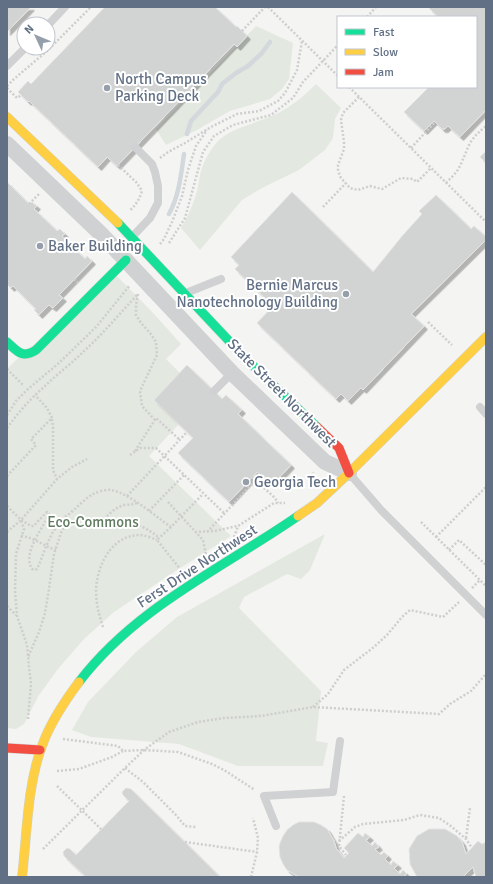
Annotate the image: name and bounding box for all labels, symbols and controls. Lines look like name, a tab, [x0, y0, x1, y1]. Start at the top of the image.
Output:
north arrow	[16, 16, 56, 56]
legend	[337, 16, 477, 88]
text: N	[22, 22, 37, 37]
text: Fast	[373, 25, 394, 40]
text: Slow	[373, 45, 398, 60]
text: Jam	[373, 65, 394, 80]
place label: North Campus Parking Deck	[115, 70, 207, 105]
marker: North Campus Parking Deck	[102, 83, 112, 93]
place label: Baker Building	[48, 237, 142, 255]
marker: Baker Building	[35, 241, 45, 251]
place label: Bernie Marcus Nanotechnology Building	[177, 276, 338, 311]
marker: Bernie Marcus Nanotechnology Building	[341, 289, 351, 299]
street label: State Street Northwest	[224, 335, 340, 451]
place label: Georgia Tech	[254, 473, 336, 491]
marker: Georgia Tech	[241, 477, 251, 487]
park label: Eco-Commons	[47, 513, 139, 531]
street label: Ferst Drive Northwest	[134, 521, 260, 611]

